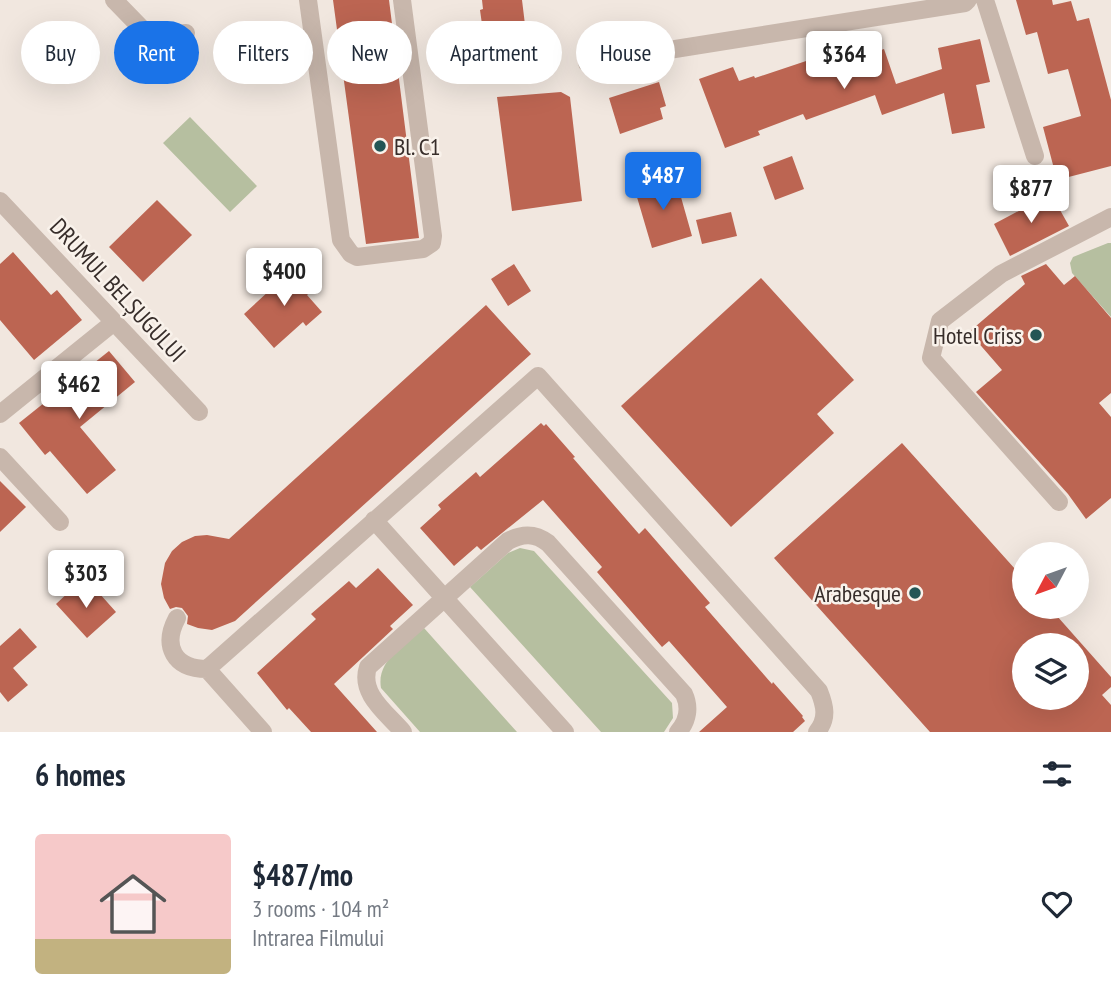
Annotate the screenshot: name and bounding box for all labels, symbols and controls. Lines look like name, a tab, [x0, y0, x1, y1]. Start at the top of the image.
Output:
chip: Buy	[21, 21, 100, 84]
chip: Rent	[114, 21, 199, 84]
chip: Filters	[213, 21, 313, 84]
chip: New	[327, 21, 412, 84]
chip: Apartment	[426, 21, 562, 84]
chip: House	[576, 21, 675, 84]
pin: $364	[803, 32, 885, 91]
text: $364	[822, 39, 866, 68]
place label: Bl. C1	[394, 131, 440, 162]
marker: Bl. C1	[372, 138, 388, 154]
pin: $487	[622, 152, 704, 212]
text: $487	[641, 160, 685, 189]
pin: $877	[990, 166, 1072, 225]
text: $877	[1009, 173, 1053, 202]
street label: DRUMUL BELȘUGULUI	[43, 212, 193, 368]
pin: $400	[243, 248, 325, 308]
text: $400	[262, 256, 306, 285]
place label: Hotel Criss	[933, 320, 1022, 351]
marker: Hotel Criss	[1028, 327, 1044, 343]
pin: $462	[38, 362, 120, 421]
text: $462	[57, 369, 101, 398]
north arrow	[1012, 542, 1088, 620]
map controls	[1012, 542, 1089, 710]
pin: $303	[45, 550, 127, 610]
text: $303	[64, 558, 108, 587]
place label: Arabesque	[814, 578, 901, 609]
marker: Arabesque	[907, 585, 923, 601]
button: layers	[1012, 633, 1089, 710]
text: 6 homes	[35, 755, 126, 794]
icon: filters	[1038, 755, 1076, 793]
text: $487/mo	[252, 855, 353, 894]
icon: home	[91, 862, 175, 946]
icon: heart	[1038, 885, 1076, 923]
text: 3 rooms · 104 m²	[252, 894, 389, 923]
text: Intrarea Filmului	[252, 923, 384, 952]

